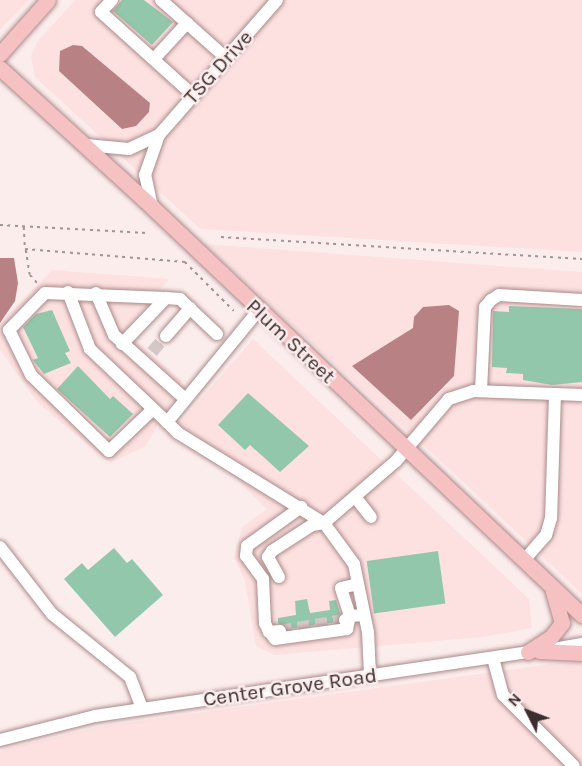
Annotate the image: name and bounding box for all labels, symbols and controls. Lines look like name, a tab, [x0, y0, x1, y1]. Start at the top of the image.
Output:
street label: TSG Drive	[178, 25, 258, 109]
street label: Plum Street	[241, 293, 341, 389]
street label: Center Grove Road	[202, 662, 378, 712]
north arrow	[498, 682, 558, 742]
text: N	[503, 689, 525, 710]

